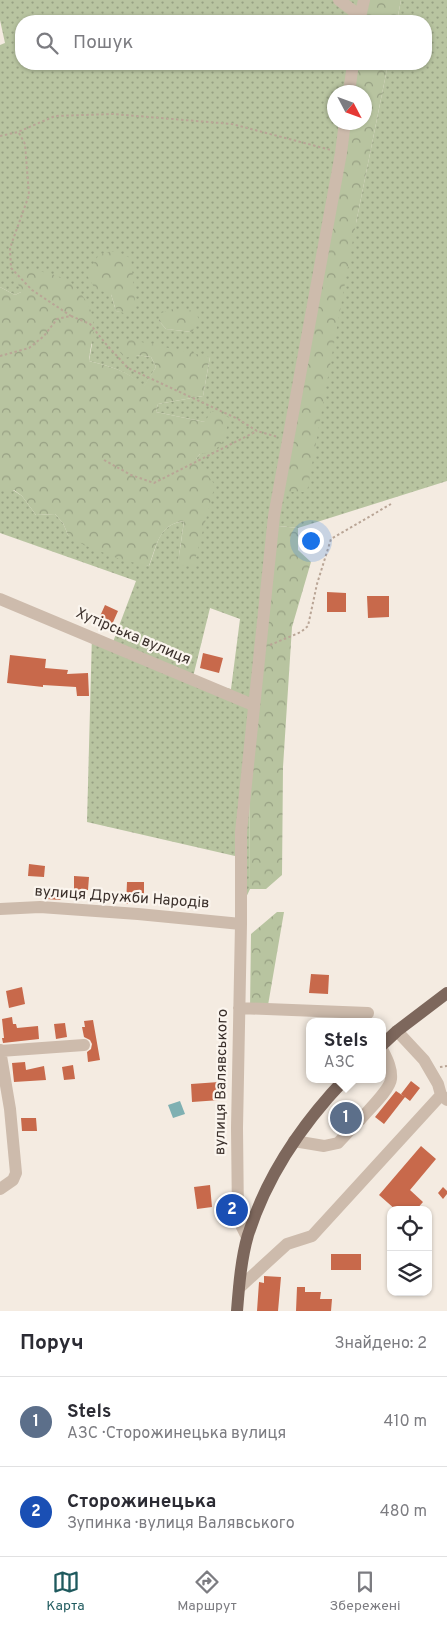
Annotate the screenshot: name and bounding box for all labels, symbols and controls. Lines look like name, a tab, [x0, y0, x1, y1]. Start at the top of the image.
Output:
search box	[15, 15, 432, 70]
icon: search	[33, 29, 61, 57]
text: Пошук	[73, 31, 133, 55]
north arrow	[327, 85, 372, 130]
your location	[298, 528, 324, 554]
street label: Хутірська вулиця	[73, 604, 193, 670]
street label: вулиця Дружби Народів	[34, 882, 210, 914]
street label: вулиця Валявського	[211, 1009, 233, 1155]
popup	[306, 1018, 386, 1083]
text: Stels	[324, 1029, 368, 1053]
text: АЗС	[324, 1053, 355, 1073]
pin: 1	[330, 1099, 362, 1137]
pin: 2	[216, 1191, 248, 1229]
map controls	[387, 1206, 432, 1296]
button: locate	[387, 1206, 432, 1251]
button: layers	[387, 1251, 432, 1296]
text: Поруч	[20, 1330, 84, 1357]
text: Знайдено: 2	[334, 1334, 427, 1354]
text: Stels	[67, 1400, 111, 1424]
text: 1	[33, 1412, 39, 1432]
text: 410 m	[384, 1412, 427, 1432]
text: АЗС · Сторожинецька вулиця	[67, 1424, 286, 1444]
text: Сторожинецька	[67, 1490, 216, 1514]
text: 2	[31, 1502, 41, 1522]
text: 480 m	[380, 1502, 427, 1522]
text: Зупинка · вулиця Валявського	[67, 1514, 295, 1534]
tab: Карта	[46, 1568, 85, 1615]
tab: Маршрут	[177, 1568, 237, 1615]
tab: Збережені	[330, 1568, 401, 1615]

